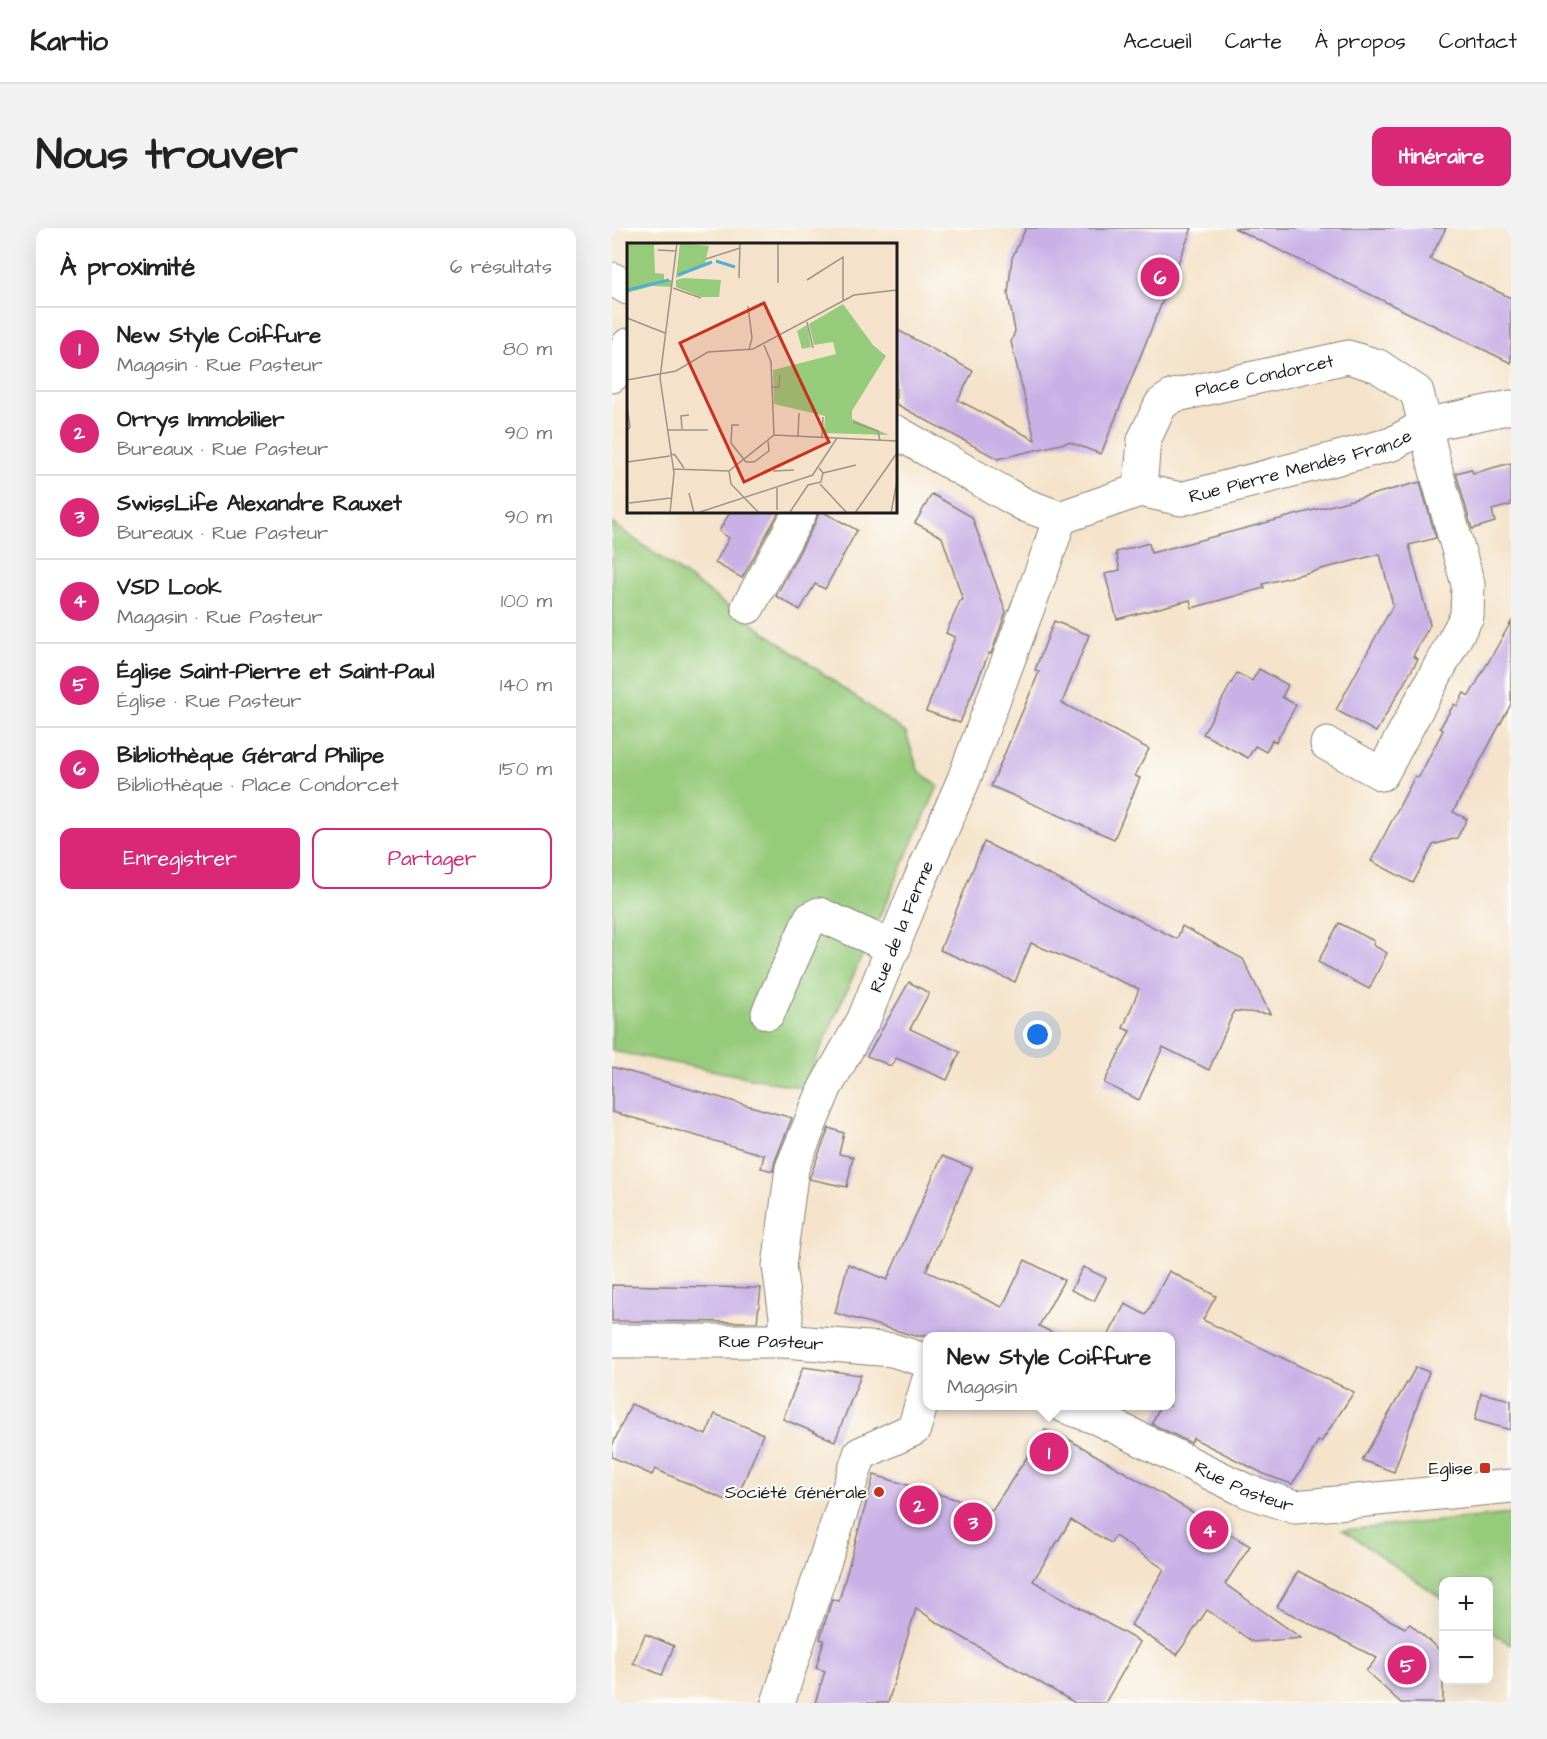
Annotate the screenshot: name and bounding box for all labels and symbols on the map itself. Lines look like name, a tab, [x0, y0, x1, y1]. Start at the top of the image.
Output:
inset map	[627, 243, 897, 513]
pin: 6	[1140, 254, 1180, 300]
street label: Place Condorcet	[1193, 348, 1337, 403]
street label: Rue Pierre Mendès France	[1186, 423, 1417, 509]
street label: Rue de la Ferme	[863, 856, 940, 996]
your location	[1023, 1020, 1052, 1049]
street label: Rue Pasteur	[719, 1329, 824, 1357]
pin: 1	[1030, 1430, 1068, 1474]
street label: Rue Pasteur	[1191, 1455, 1297, 1518]
place label: Eglise	[1429, 1456, 1473, 1482]
marker: Eglise	[1478, 1461, 1492, 1475]
place label: Société Générale	[725, 1480, 867, 1505]
pin: 2	[900, 1482, 938, 1528]
marker: Société Générale	[872, 1485, 886, 1499]
pin: 3	[954, 1500, 992, 1544]
pin: 4	[1190, 1508, 1228, 1552]
pin: 5	[1388, 1642, 1426, 1688]

